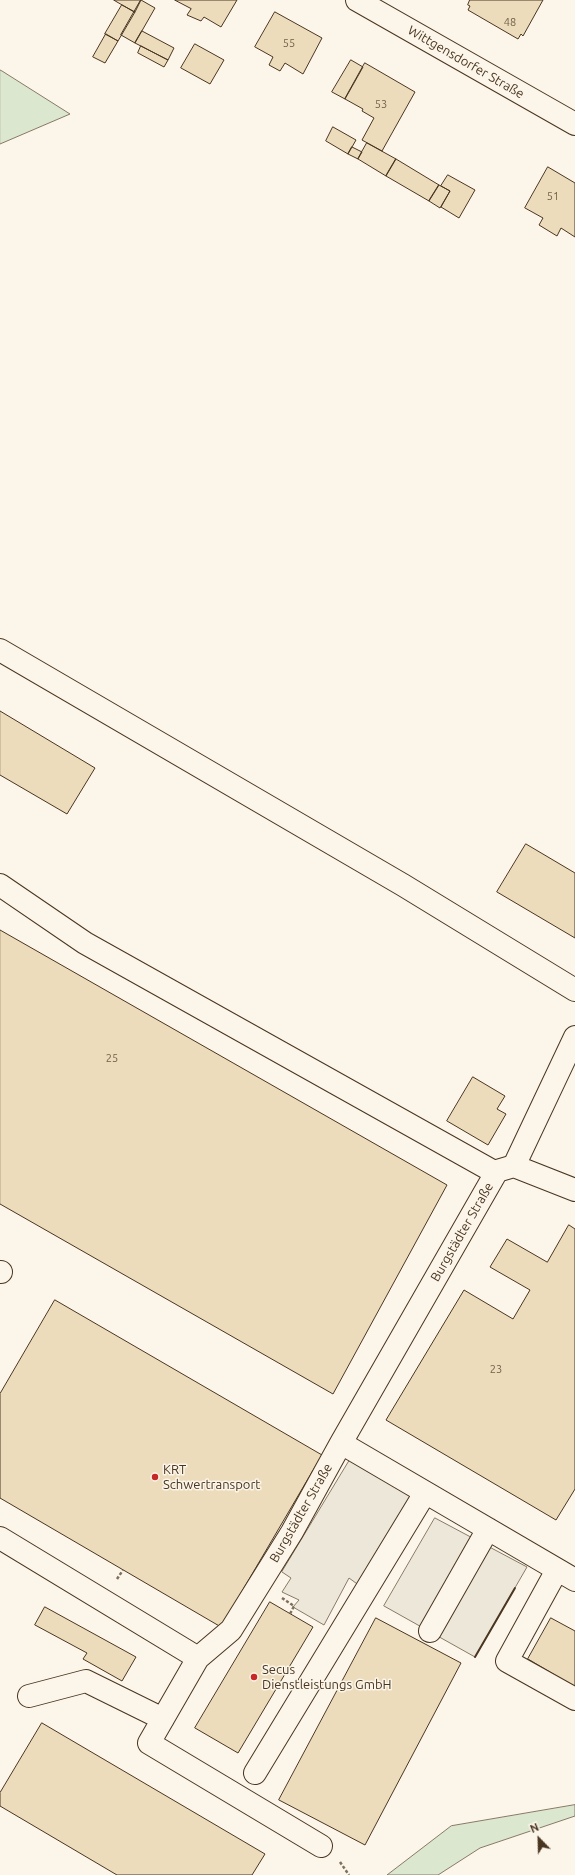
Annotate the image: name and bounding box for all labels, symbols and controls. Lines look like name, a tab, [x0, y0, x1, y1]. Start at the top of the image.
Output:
house number: 48	[504, 15, 516, 29]
street label: Wittgensdorfer Straße	[405, 22, 527, 102]
house number: 55	[283, 36, 295, 50]
house number: 53	[375, 97, 387, 111]
house number: 51	[547, 189, 559, 203]
house number: 25	[106, 1051, 118, 1065]
street label: Burgstädter Straße	[427, 1180, 497, 1284]
house number: 23	[490, 1362, 502, 1376]
street label: Burgstädter Straße	[266, 1461, 336, 1565]
place label: KRT Schwertransport	[163, 1462, 260, 1493]
marker: KRT Schwertransport	[150, 1472, 160, 1482]
place label: Secus Dienstleistungs GmbH	[262, 1662, 392, 1693]
marker: Secus Dienstleistungs GmbH	[249, 1672, 259, 1682]
north arrow	[519, 1819, 559, 1859]
text: N	[528, 1821, 540, 1835]

